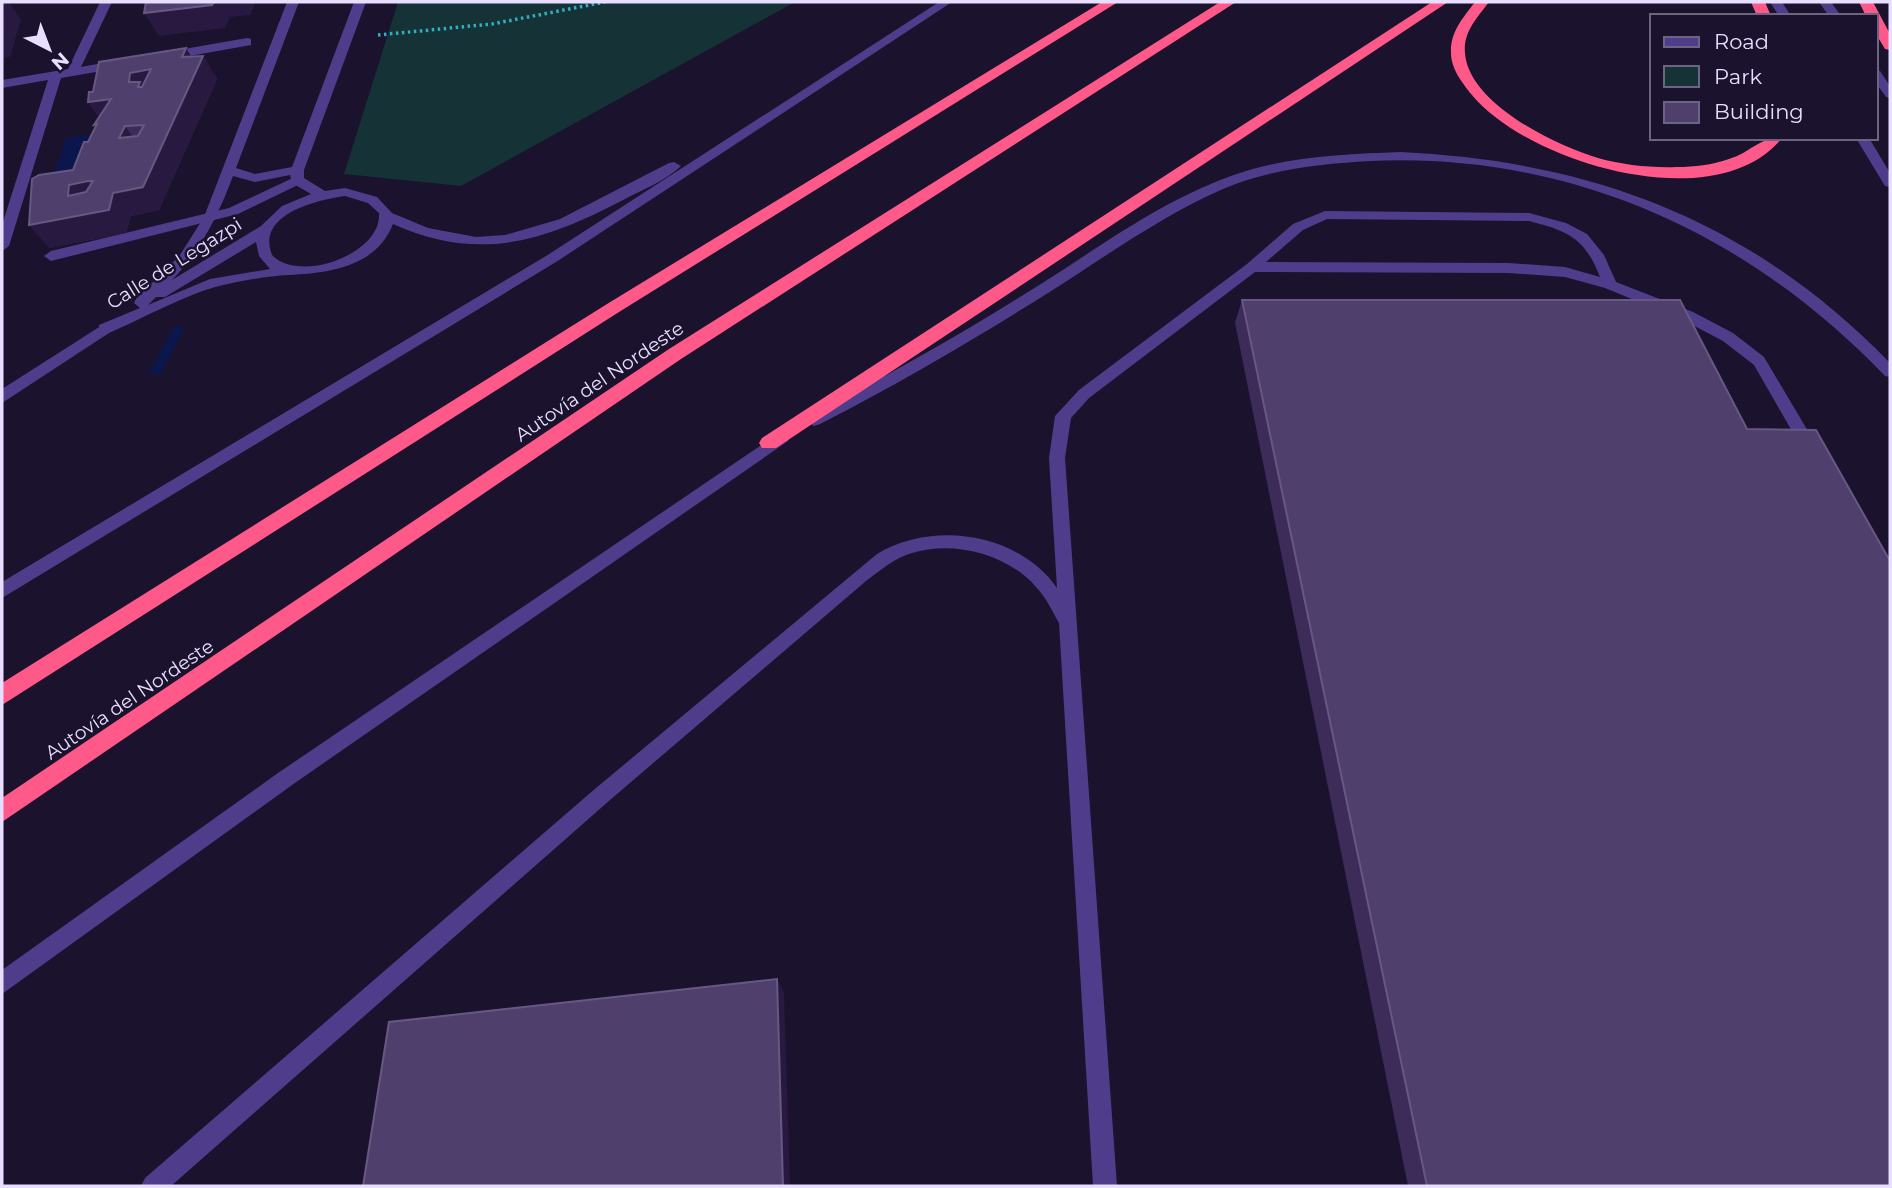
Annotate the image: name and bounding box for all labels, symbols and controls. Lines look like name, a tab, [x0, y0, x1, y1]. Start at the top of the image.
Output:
north arrow	[14, 14, 84, 84]
legend	[1650, 14, 1878, 140]
text: Road	[1714, 29, 1769, 54]
text: N	[47, 48, 73, 75]
text: Park	[1714, 64, 1762, 89]
text: Building	[1714, 99, 1804, 124]
street label: Calle de Legazpi	[102, 213, 246, 314]
street label: Autovía del Nordeste	[511, 316, 688, 446]
street label: Autovía del Nordeste	[41, 634, 218, 764]

